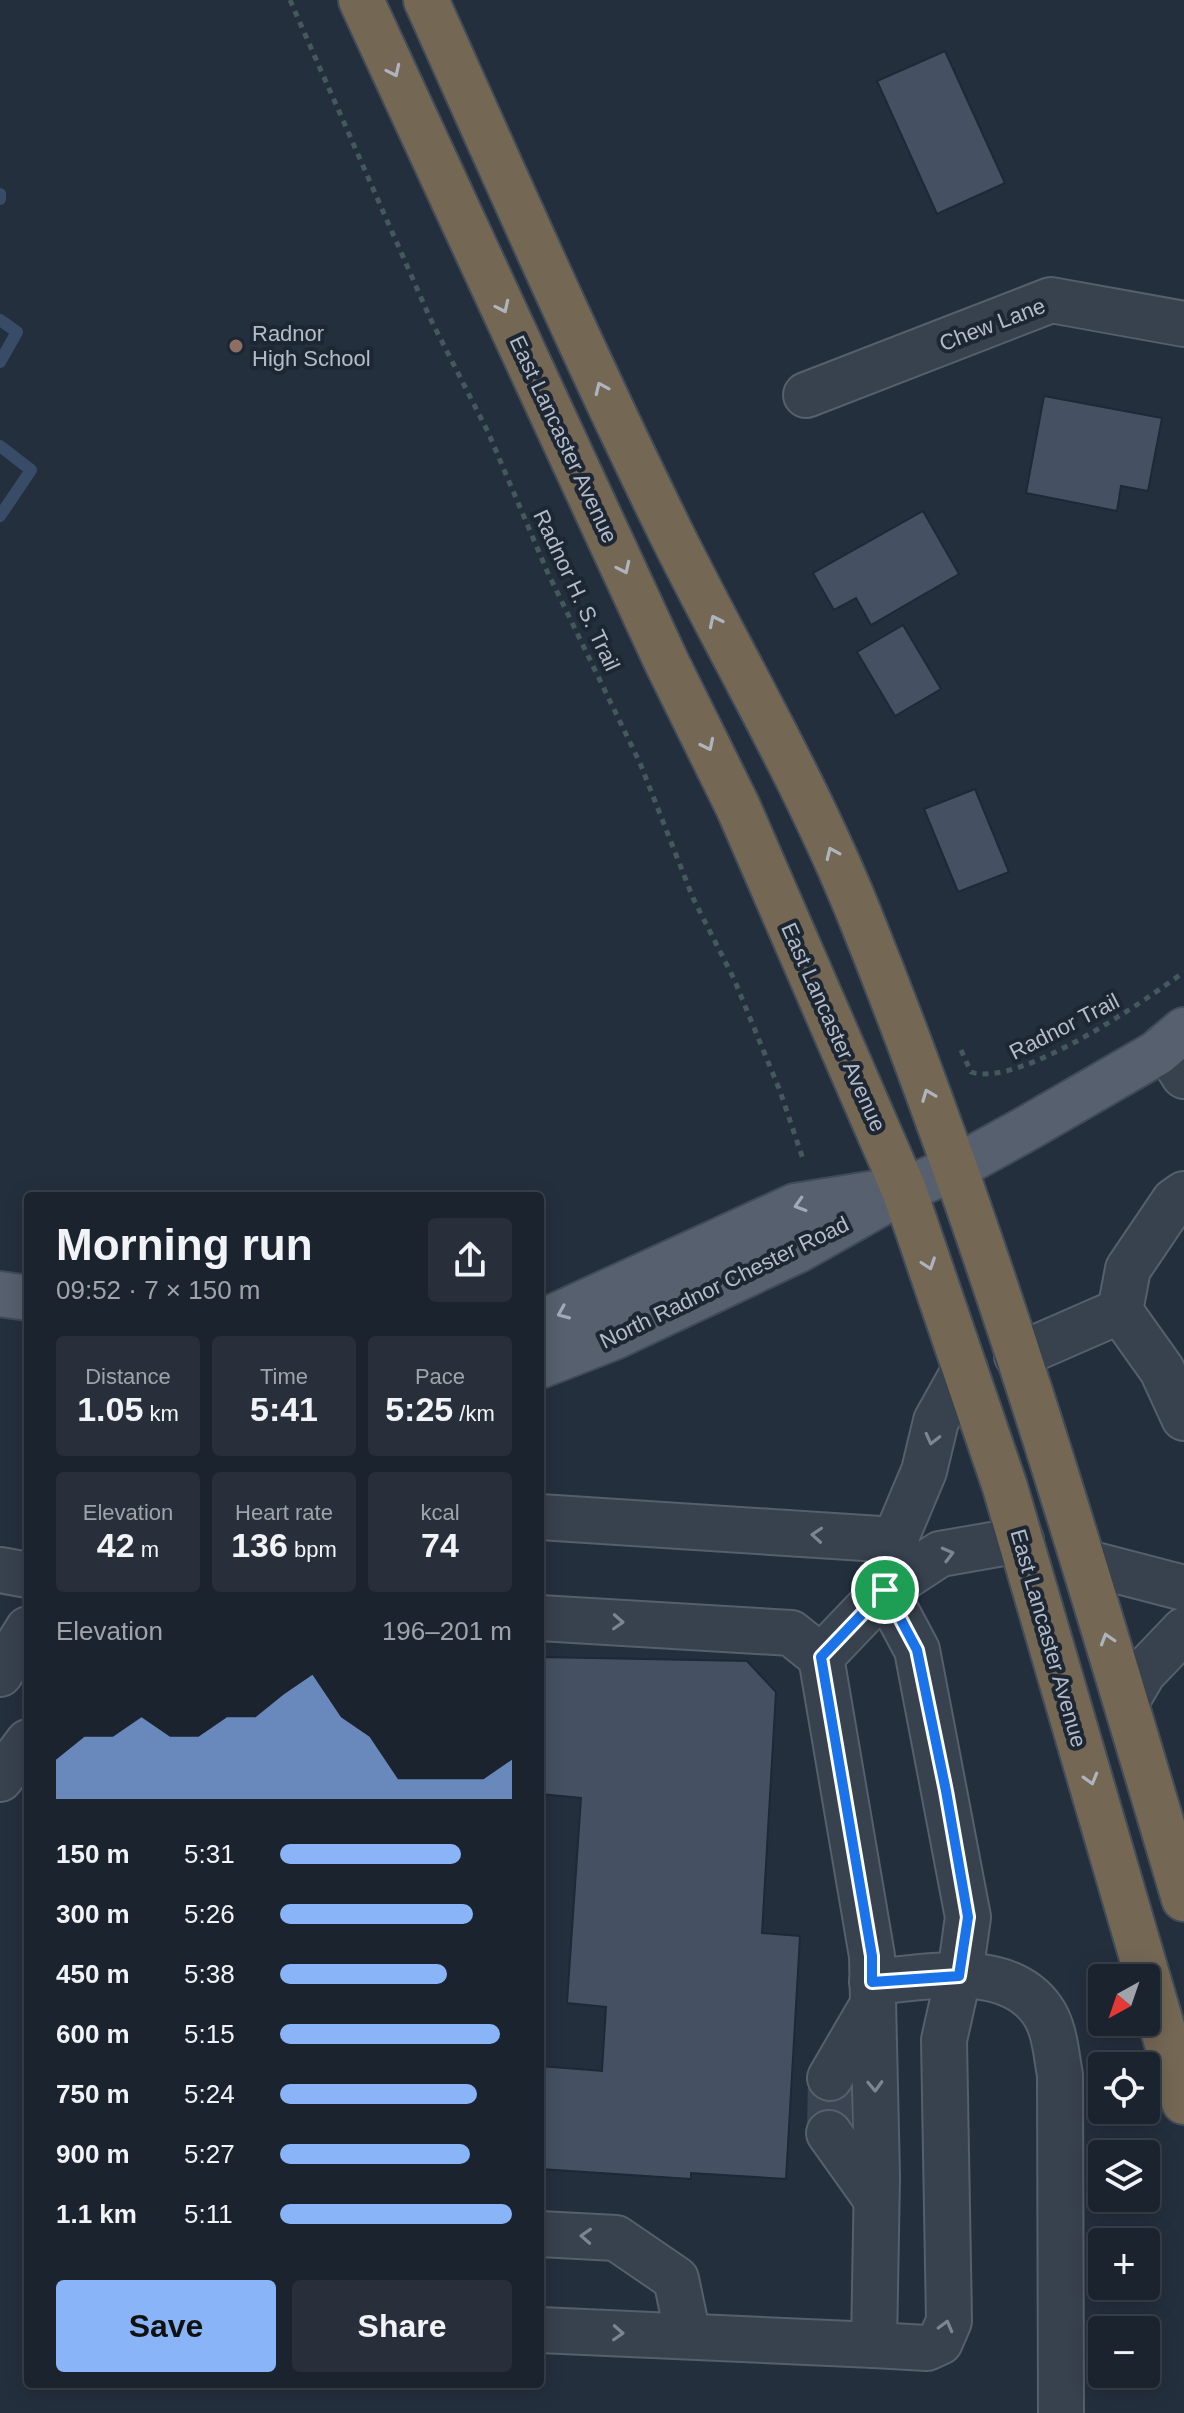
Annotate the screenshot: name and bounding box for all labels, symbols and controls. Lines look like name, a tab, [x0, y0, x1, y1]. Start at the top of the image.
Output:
one-way arrow	[384, 63, 400, 77]
street label: Chew Lane	[936, 293, 1049, 356]
one-way arrow	[493, 299, 509, 313]
place label: Radnor High School	[252, 321, 371, 371]
street label: East Lancaster Avenue	[504, 332, 623, 547]
marker: Radnor High School	[227, 337, 245, 355]
one-way arrow	[595, 381, 611, 396]
street label: Radnor H. S. Trail	[528, 506, 625, 675]
one-way arrow	[614, 560, 630, 575]
one-way arrow	[709, 615, 724, 630]
one-way arrow	[698, 736, 713, 751]
one-way arrow	[826, 847, 842, 861]
street label: East Lancaster Avenue	[776, 919, 891, 1135]
street label: Radnor Trail	[1005, 988, 1123, 1065]
one-way arrow	[921, 1089, 938, 1103]
one-way arrow	[794, 1196, 808, 1212]
street label: North Radnor Chester Road	[596, 1211, 853, 1354]
button: share	[428, 1218, 512, 1302]
text: Morning run	[56, 1220, 313, 1269]
one-way arrow	[920, 1256, 936, 1270]
text: 09:52 · 7 × 150 m	[56, 1275, 261, 1305]
one-way arrow	[557, 1304, 572, 1320]
text: Distance	[85, 1364, 171, 1389]
text: Time	[260, 1364, 308, 1389]
text: Pace	[415, 1364, 465, 1389]
text: 1.05	[77, 1390, 143, 1428]
text: 5:41	[250, 1390, 318, 1428]
text: 5:25	[385, 1390, 453, 1428]
text: km	[143, 1401, 179, 1426]
text: /km	[453, 1401, 495, 1426]
one-way arrow	[924, 1432, 941, 1446]
text: Elevation	[83, 1500, 173, 1525]
text: Heart rate	[235, 1500, 333, 1525]
text: kcal	[420, 1500, 460, 1525]
text: 42	[97, 1526, 135, 1564]
text: 136	[231, 1526, 288, 1564]
text: 74	[421, 1526, 459, 1564]
one-way arrow	[810, 1526, 823, 1543]
street label: East Lancaster Avenue	[1005, 1526, 1092, 1750]
text: m	[135, 1537, 159, 1562]
text: bpm	[288, 1537, 337, 1562]
one-way arrow	[941, 1547, 955, 1564]
pin	[851, 1556, 919, 1624]
icon: arrive	[863, 1568, 907, 1612]
one-way arrow	[612, 1613, 625, 1630]
text: Elevation	[56, 1616, 163, 1646]
text: 196–201 m	[382, 1616, 512, 1646]
one-way arrow	[1100, 1632, 1116, 1646]
one-way arrow	[1081, 1771, 1098, 1785]
text: 150 m	[56, 1839, 130, 1869]
text: 5:31	[184, 1839, 235, 1869]
text: 300 m	[56, 1899, 130, 1929]
text: 5:26	[184, 1899, 235, 1929]
text: 450 m	[56, 1959, 130, 1989]
text: 5:38	[184, 1959, 235, 1989]
north arrow	[1088, 1964, 1160, 2036]
map controls	[1088, 1964, 1160, 2388]
text: 600 m	[56, 2019, 130, 2049]
text: 5:15	[184, 2019, 235, 2049]
button: locate	[1088, 2052, 1160, 2124]
text: 750 m	[56, 2079, 130, 2109]
text: 5:24	[184, 2079, 235, 2109]
one-way arrow	[866, 2080, 883, 2093]
text: 900 m	[56, 2139, 130, 2169]
text: 5:27	[184, 2139, 235, 2169]
button: layers	[1088, 2140, 1160, 2212]
text: 1.1 km	[56, 2199, 137, 2229]
text: 5:11	[184, 2199, 233, 2229]
one-way arrow	[579, 2228, 592, 2245]
button: +	[1088, 2228, 1160, 2300]
button: Save	[56, 2280, 276, 2372]
button: Share	[292, 2280, 512, 2372]
button: −	[1088, 2316, 1160, 2388]
one-way arrow	[936, 2320, 953, 2333]
one-way arrow	[612, 2325, 625, 2342]

